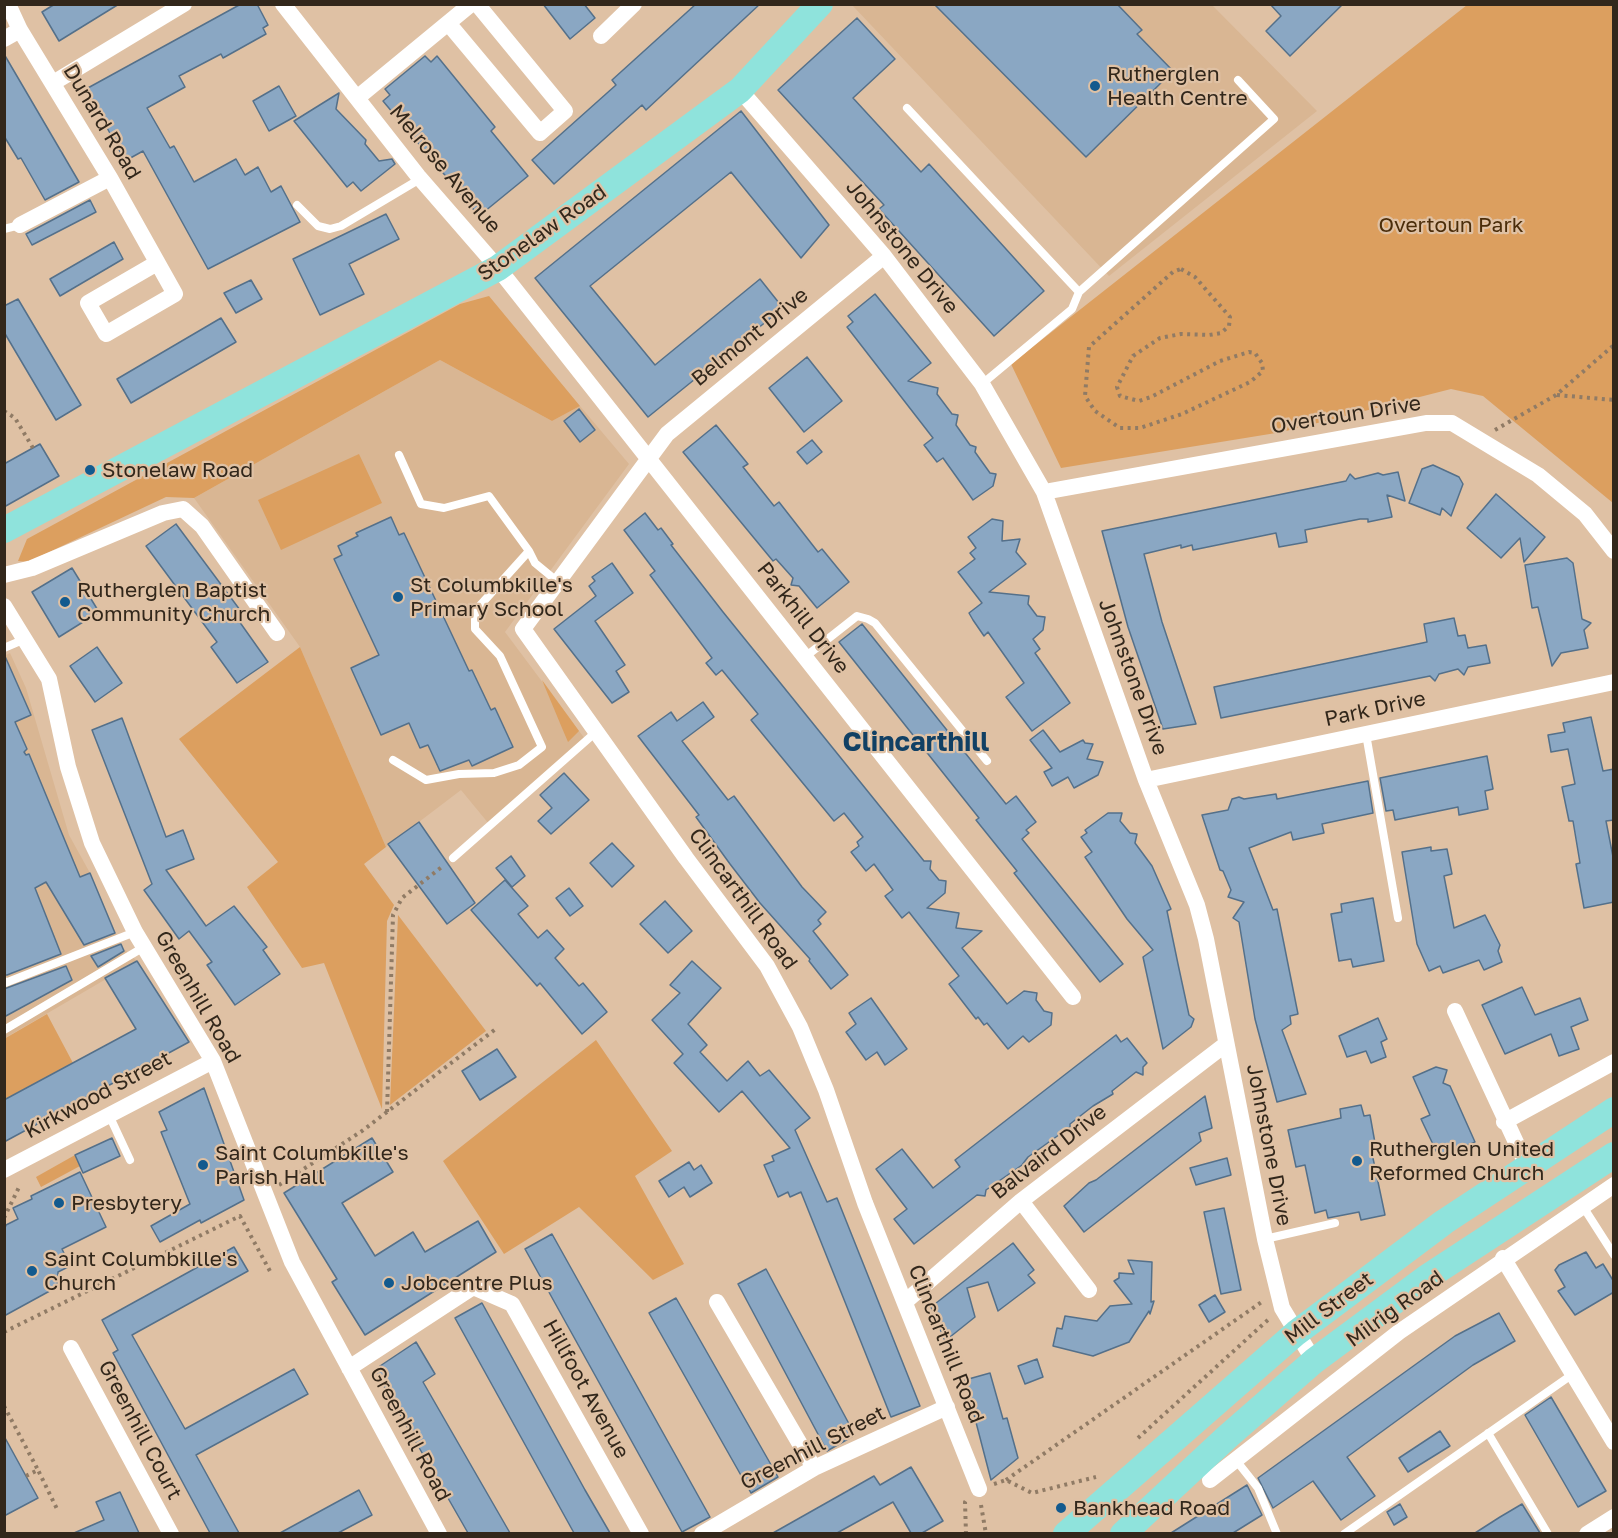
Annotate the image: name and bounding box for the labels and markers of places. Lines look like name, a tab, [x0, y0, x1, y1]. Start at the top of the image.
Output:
place label: Rutherglen Health Centre	[1107, 61, 1248, 111]
marker: Rutherglen Health Centre	[1088, 79, 1102, 93]
place label: Stonelaw Road	[102, 457, 253, 483]
marker: Stonelaw Road	[83, 463, 97, 477]
place label: St Columbkille's Primary School	[410, 572, 573, 622]
place label: Rutherglen Baptist Community Church	[77, 577, 270, 627]
marker: St Columbkille's Primary School	[391, 590, 405, 604]
marker: Rutherglen Baptist Community Church	[58, 595, 72, 609]
place label: Rutherglen United Reformed Church	[1369, 1136, 1554, 1186]
place label: Saint Columbkille's Parish Hall	[215, 1140, 409, 1190]
marker: Rutherglen United Reformed Church	[1350, 1154, 1364, 1168]
marker: Saint Columbkille's Parish Hall	[196, 1158, 210, 1172]
place label: Presbytery	[71, 1190, 182, 1216]
marker: Presbytery	[52, 1196, 66, 1210]
place label: Saint Columbkille's Church	[44, 1246, 238, 1296]
marker: Saint Columbkille's Church	[25, 1264, 39, 1278]
place label: Jobcentre Plus	[401, 1270, 553, 1296]
marker: Jobcentre Plus	[382, 1276, 396, 1290]
place label: Bankhead Road	[1073, 1495, 1230, 1521]
marker: Bankhead Road	[1054, 1501, 1068, 1515]

